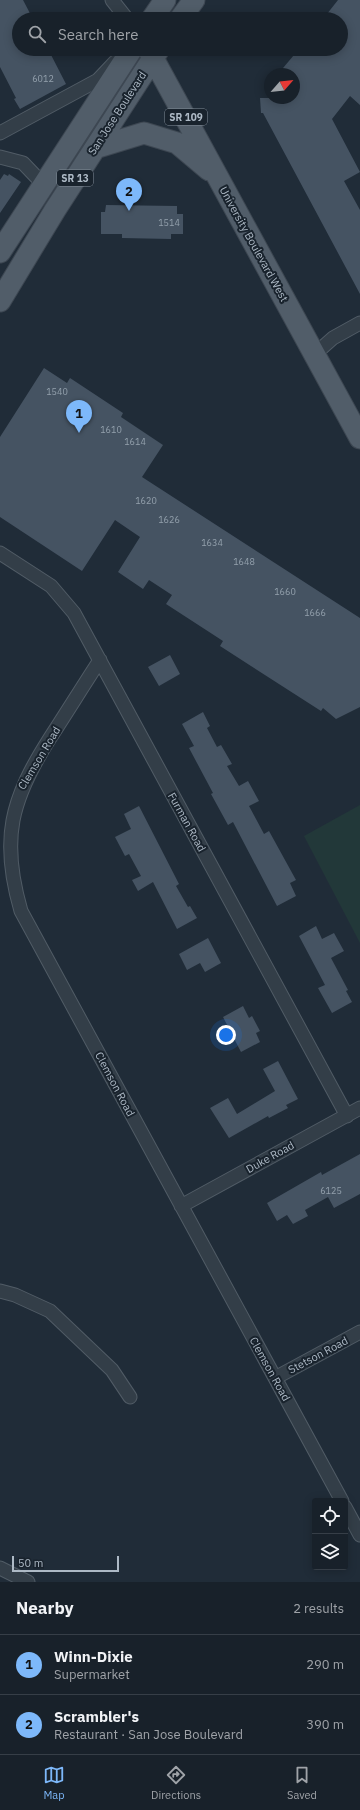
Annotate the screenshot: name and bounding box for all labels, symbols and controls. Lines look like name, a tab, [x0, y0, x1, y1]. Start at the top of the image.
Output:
search box	[12, 12, 348, 56]
icon: search	[26, 23, 48, 45]
text: Search here	[58, 25, 138, 44]
north arrow	[264, 68, 300, 104]
street label: San Jose Boulevard	[85, 69, 149, 157]
house number: 6012	[32, 73, 54, 84]
road number: SR 109	[165, 109, 207, 125]
road number: SR 13	[57, 170, 93, 186]
pin: 2	[116, 178, 142, 211]
street label: University Boulevard West	[217, 184, 292, 304]
house number: 1514	[158, 217, 180, 228]
house number: 1540	[46, 386, 68, 397]
pin: 1	[66, 400, 92, 433]
house number: 1610	[100, 424, 122, 435]
house number: 1614	[124, 436, 146, 447]
house number: 1620	[135, 495, 157, 506]
house number: 1626	[158, 514, 180, 525]
house number: 1634	[201, 537, 223, 548]
house number: 1648	[233, 556, 255, 567]
house number: 1660	[274, 586, 296, 597]
house number: 1666	[304, 607, 326, 618]
street label: Clemson Road	[15, 724, 63, 792]
street label: Furman Road	[165, 790, 209, 854]
your location	[216, 1025, 236, 1045]
street label: Clemson Road	[92, 1049, 138, 1119]
street label: Duke Road	[243, 1138, 297, 1176]
house number: 6125	[320, 1185, 342, 1196]
street label: Stetson Road	[286, 1333, 350, 1377]
street label: Clemson Road	[247, 1335, 293, 1403]
map controls	[312, 1498, 348, 1570]
button: locate	[312, 1498, 348, 1534]
button: layers	[312, 1534, 348, 1570]
scale bar	[12, 1554, 119, 1573]
text: 50 m	[18, 1556, 43, 1570]
text: Nearby	[16, 1597, 74, 1619]
text: 2 results	[293, 1600, 344, 1617]
text: Winn-Dixie	[54, 1647, 133, 1666]
text: 1	[25, 1656, 33, 1673]
text: 290 m	[306, 1656, 344, 1673]
text: Supermarket	[54, 1666, 130, 1683]
text: Scrambler's	[54, 1707, 139, 1726]
text: 2	[25, 1716, 33, 1733]
text: 390 m	[306, 1716, 344, 1733]
text: Restaurant · San Jose Boulevard	[54, 1726, 243, 1743]
tab: Map	[43, 1764, 65, 1802]
tab: Directions	[151, 1764, 201, 1802]
tab: Saved	[287, 1764, 317, 1802]

